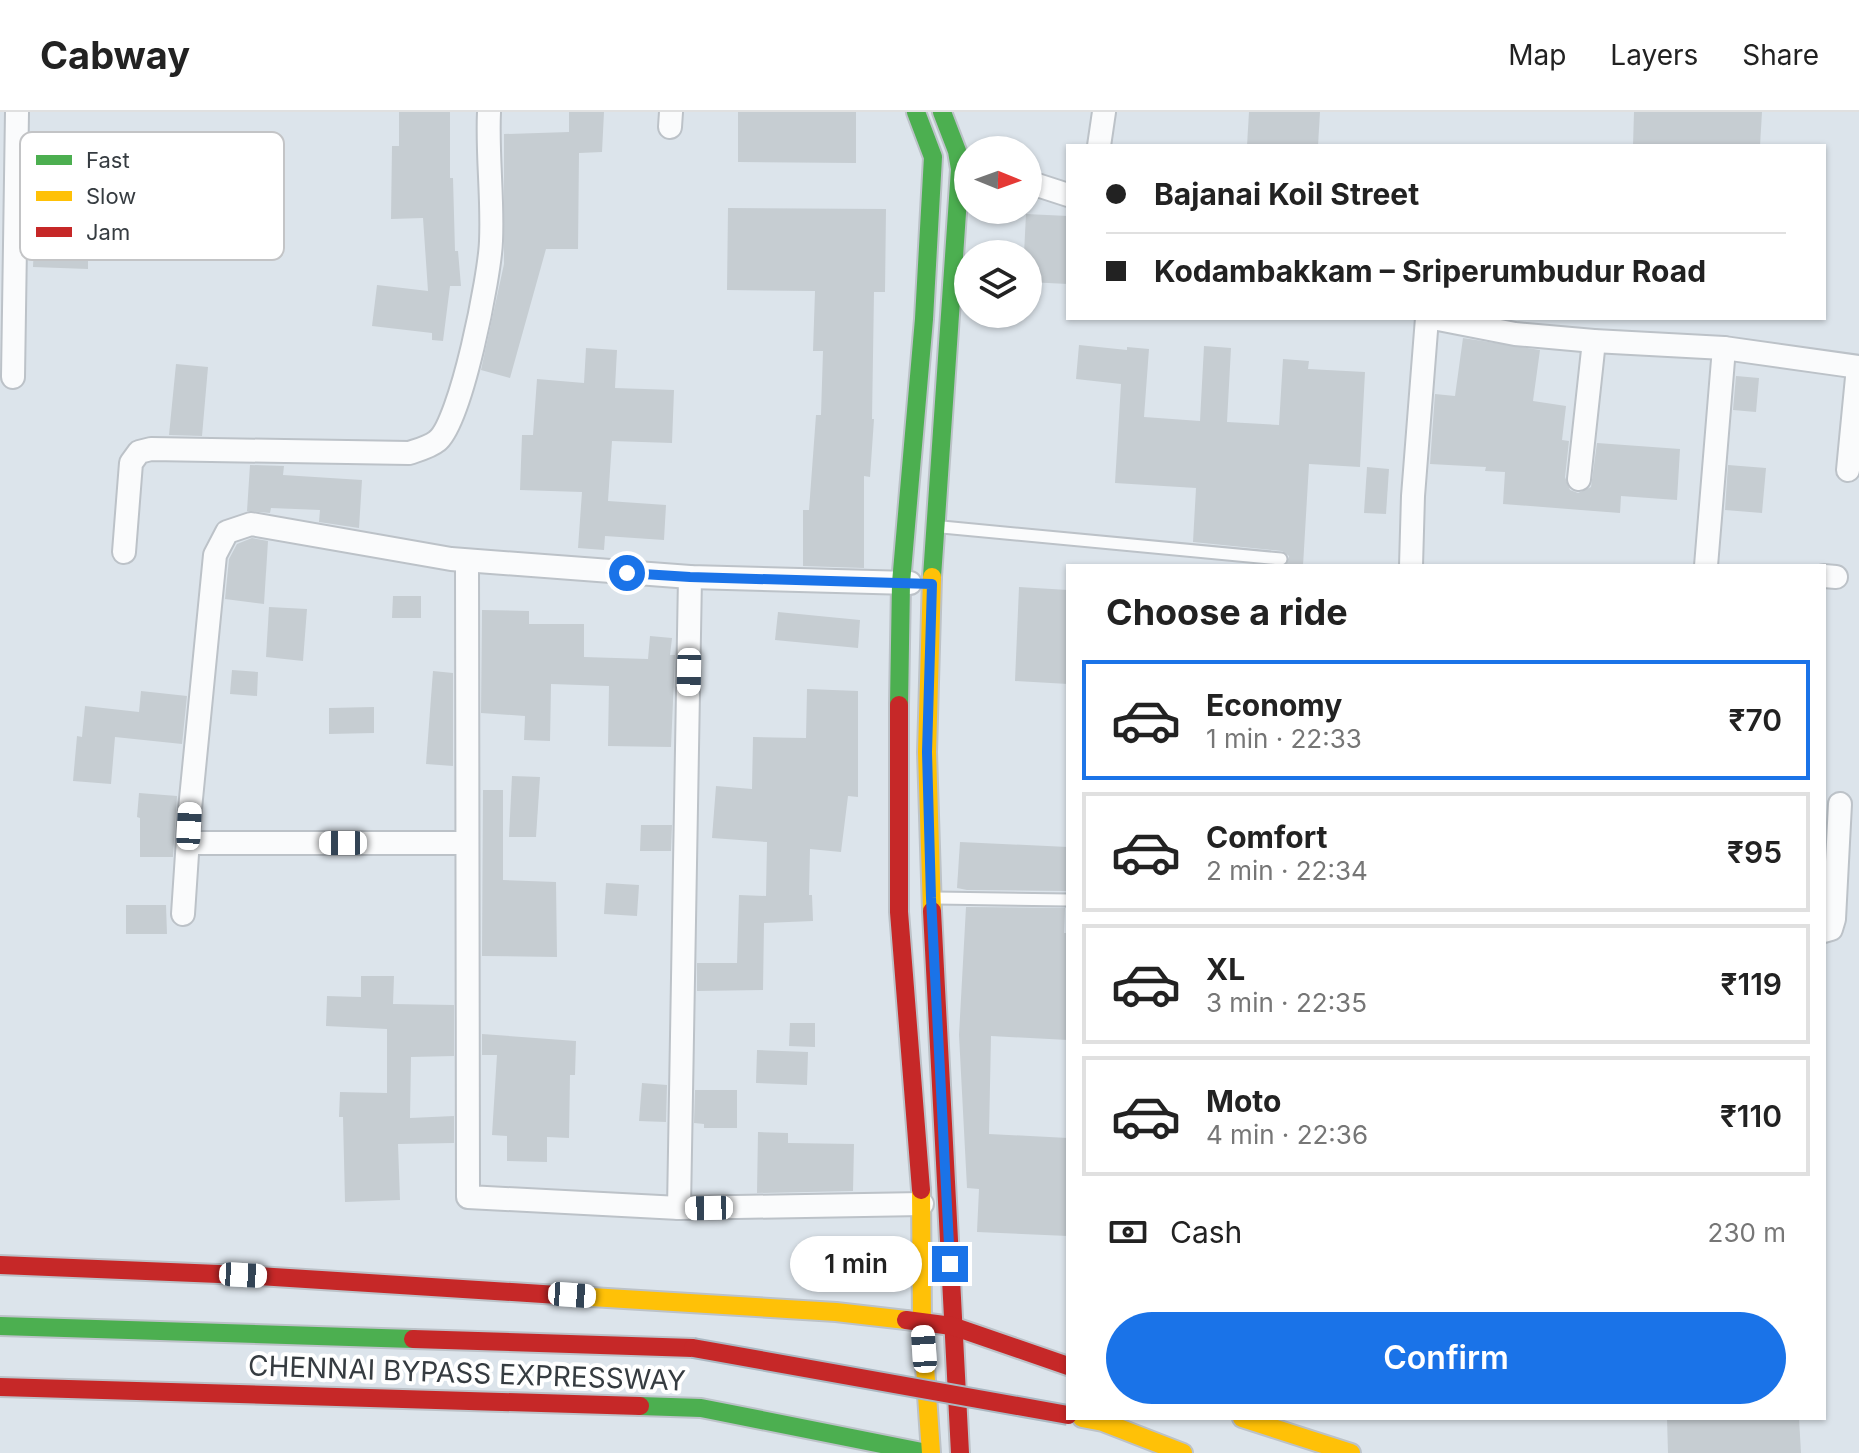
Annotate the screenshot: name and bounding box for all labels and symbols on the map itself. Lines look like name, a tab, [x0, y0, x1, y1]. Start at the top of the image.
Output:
legend	[20, 132, 284, 260]
north arrow	[954, 136, 1042, 224]
text: Fast	[86, 147, 130, 173]
text: Slow	[86, 183, 136, 209]
text: Jam	[86, 219, 130, 245]
route start	[609, 555, 645, 591]
car	[677, 648, 701, 696]
car	[176, 801, 202, 851]
car	[319, 831, 367, 855]
car	[685, 1196, 733, 1220]
callout: 1 min	[790, 1236, 922, 1292]
route end	[932, 1246, 968, 1282]
car	[218, 1262, 268, 1288]
car	[547, 1281, 597, 1309]
car	[910, 1324, 938, 1374]
street label: CHENNAI BYPASS EXPRESSWAY	[247, 1348, 687, 1398]

